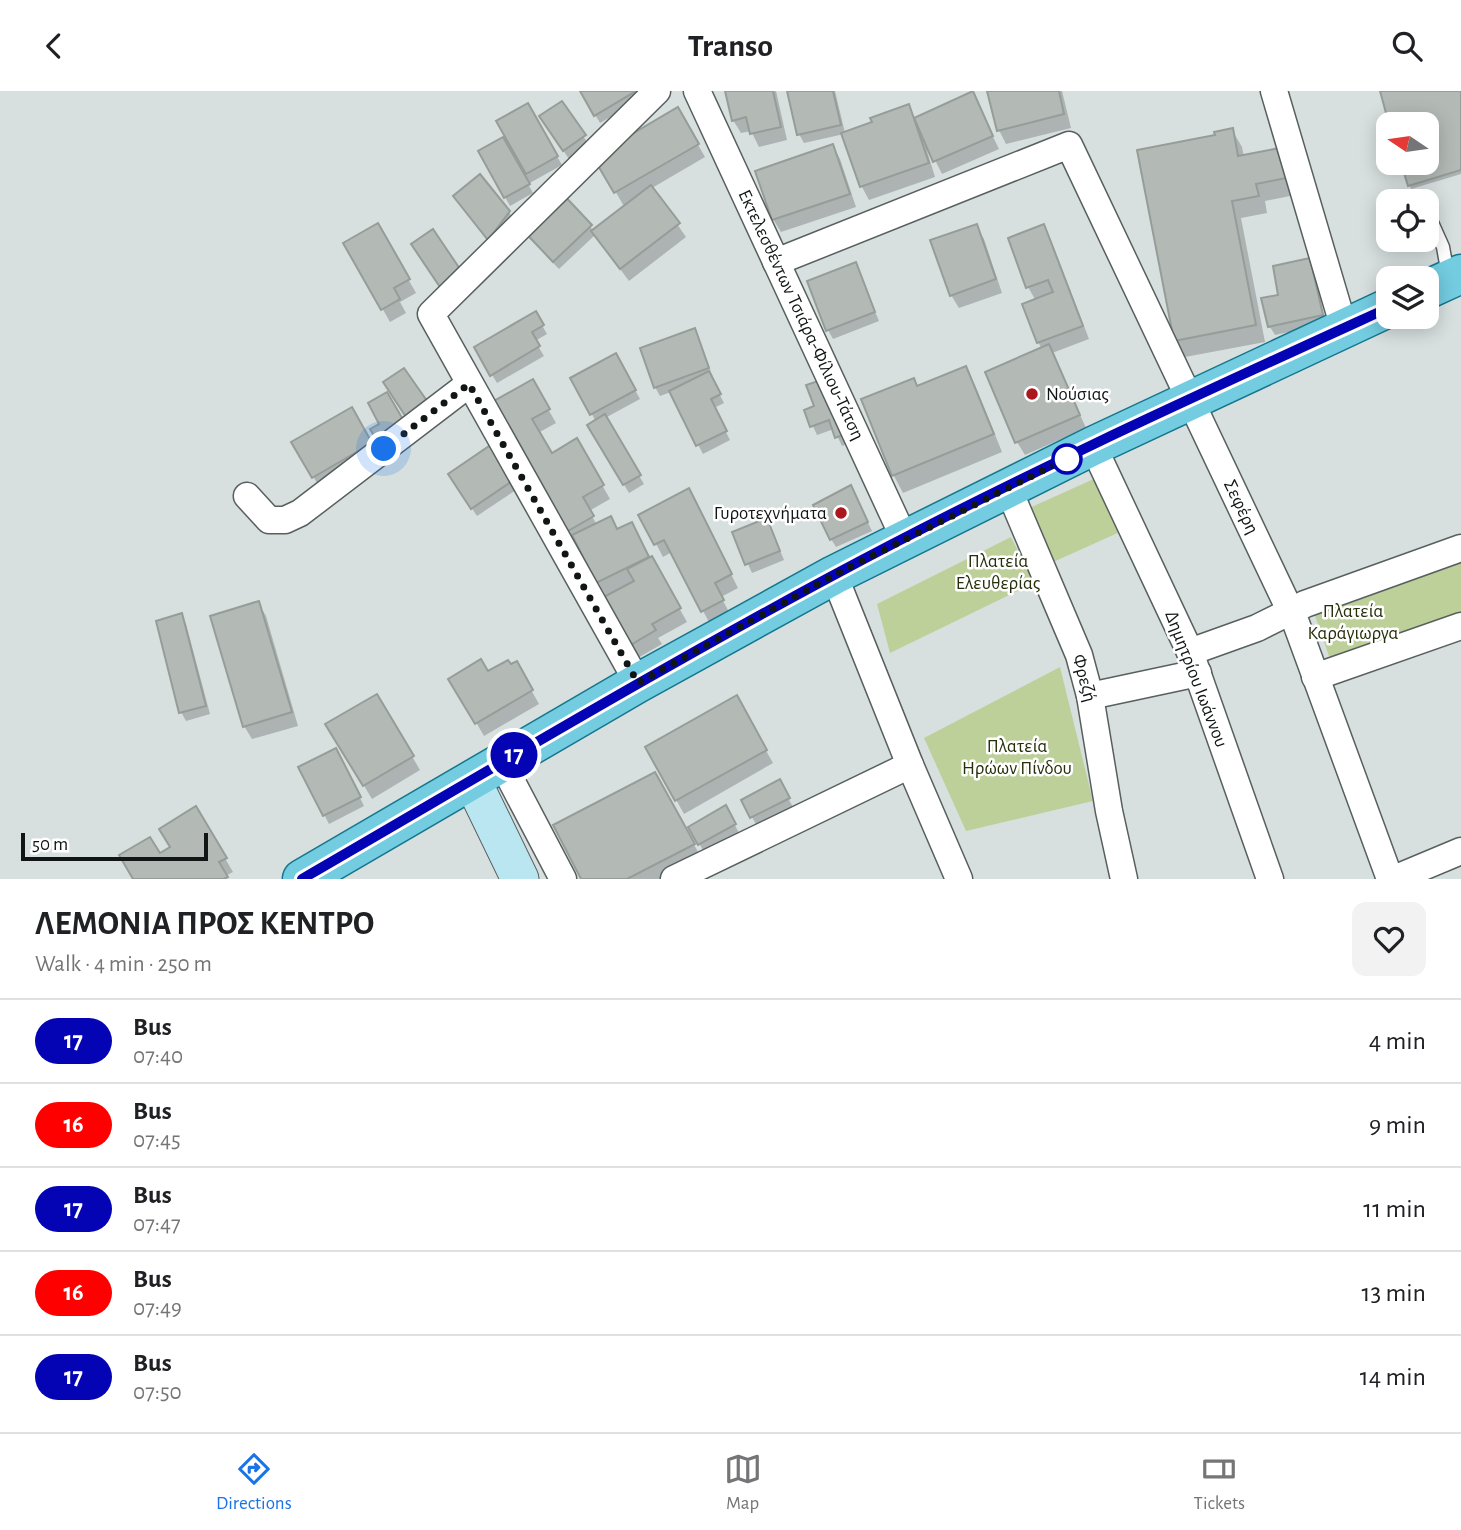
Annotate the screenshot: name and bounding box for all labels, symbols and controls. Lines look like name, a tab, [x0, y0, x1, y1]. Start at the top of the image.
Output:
icon: back	[35, 27, 73, 65]
icon: search	[1388, 27, 1426, 65]
text: Transo	[688, 30, 773, 62]
north arrow	[1376, 112, 1438, 175]
map controls	[1376, 112, 1439, 329]
street label: Εκτελεσθέντων Τσιάρα-Φίλιου-Τάτση	[734, 187, 868, 443]
button: locate	[1376, 189, 1439, 252]
button: layers	[1376, 266, 1439, 329]
place label: Νούσιας	[1046, 385, 1109, 404]
marker: Νούσιας	[1024, 386, 1040, 402]
your location	[366, 431, 401, 466]
unlabelled marker	[1052, 444, 1082, 474]
street label: Σεφέρη	[1220, 477, 1262, 537]
place label: Γυροτεχνήματα	[714, 504, 827, 523]
marker: Γυροτεχνήματα	[833, 505, 849, 521]
park label: Πλατεία Ελευθερίας	[956, 552, 1040, 593]
park label: Πλατεία Καράγιωργα	[1308, 602, 1398, 643]
street label: Δημητρίου Ιωάννου	[1161, 608, 1231, 750]
street label: Φρεζή	[1069, 652, 1099, 704]
line badge: 17	[482, 732, 546, 778]
park label: Πλατεία Ηρώων Πίνδου	[962, 737, 1072, 778]
text: 17	[504, 743, 524, 767]
scale bar	[21, 830, 208, 862]
text: 50 m	[32, 835, 68, 854]
button: heart	[1352, 902, 1426, 976]
text: ΛΕΜΟΝΙΑ ΠΡΟΣ ΚΕΝΤΡΟ	[35, 908, 374, 941]
text: Walk · 4 min · 250 m	[35, 953, 212, 976]
text: Bus	[133, 1014, 172, 1040]
text: 4 min	[1369, 1028, 1426, 1054]
text: 17	[64, 1029, 83, 1053]
text: 07:40	[133, 1045, 183, 1068]
text: Bus	[133, 1098, 172, 1124]
text: 9 min	[1369, 1112, 1426, 1138]
text: 16	[63, 1113, 84, 1137]
text: 07:45	[133, 1129, 181, 1152]
text: Bus	[133, 1182, 172, 1208]
text: 11 min	[1363, 1196, 1426, 1222]
text: 17	[64, 1197, 83, 1221]
text: 07:47	[133, 1213, 181, 1236]
text: Bus	[133, 1266, 172, 1292]
text: 13 min	[1362, 1280, 1426, 1306]
text: 16	[63, 1281, 84, 1305]
text: 07:49	[133, 1297, 182, 1320]
text: Bus	[133, 1350, 172, 1376]
text: 14 min	[1360, 1364, 1426, 1390]
text: 17	[64, 1365, 83, 1389]
text: 07:50	[133, 1381, 182, 1404]
tab: Directions	[216, 1450, 292, 1515]
tab: Map	[724, 1450, 762, 1515]
tab: Tickets	[1194, 1450, 1245, 1515]

